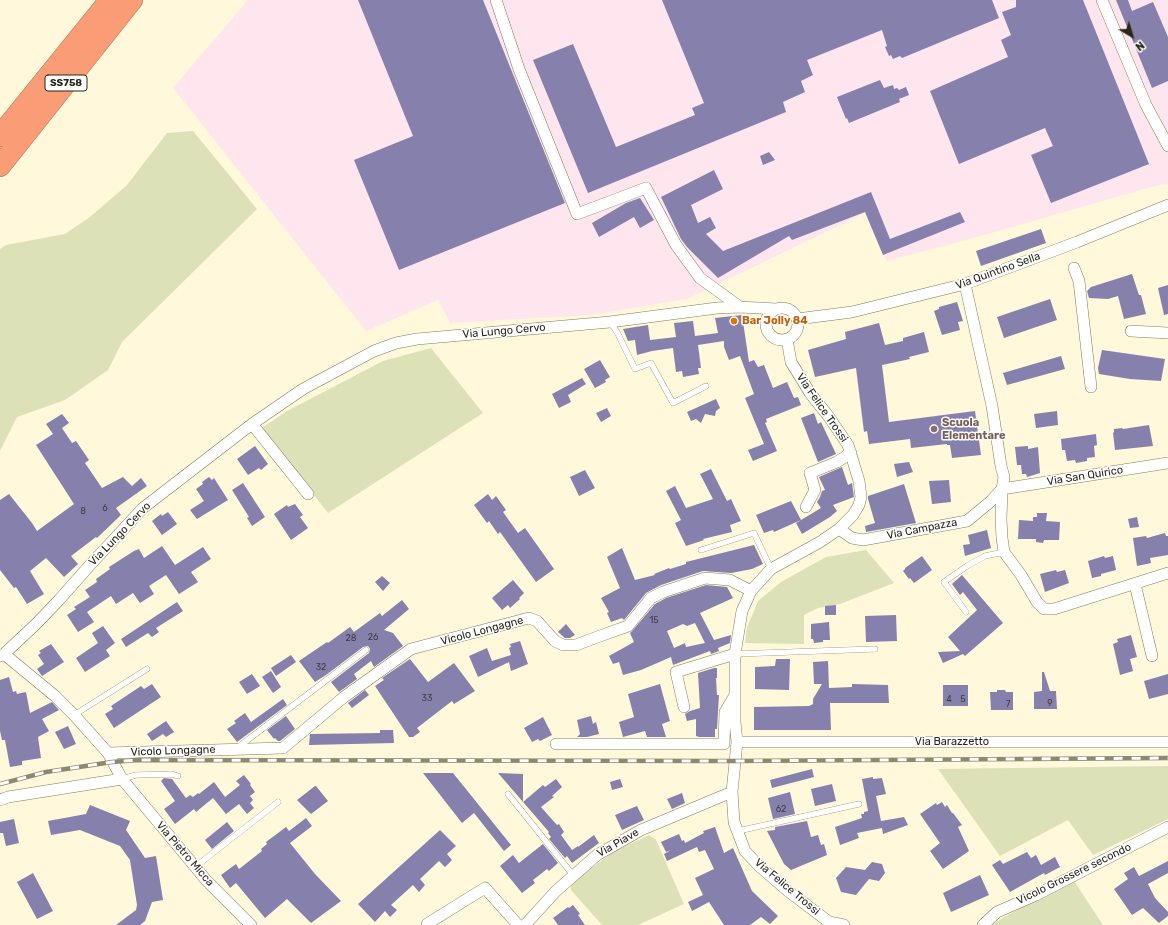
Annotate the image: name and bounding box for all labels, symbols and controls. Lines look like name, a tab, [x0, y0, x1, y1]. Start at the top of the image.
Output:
north arrow	[1112, 16, 1152, 56]
text: N	[1133, 38, 1147, 53]
road number: SS758	[45, 75, 87, 91]
street label: Via Quintino Sella	[954, 250, 1042, 292]
place label: Bar Jolly 84	[742, 314, 808, 328]
marker: Bar Jolly 84	[729, 316, 739, 326]
street label: Via Lungo Cervo	[462, 321, 546, 341]
street label: Via Felice Trossi	[793, 371, 851, 445]
place label: Scuola Elementare	[942, 416, 1005, 442]
marker: Scuola Elementare	[929, 424, 939, 434]
street label: Via San Quirico	[1046, 463, 1124, 489]
street label: Via Lungo Cervo	[86, 499, 154, 569]
house number: 6	[102, 503, 108, 513]
house number: 8	[80, 506, 86, 516]
street label: Via Campazza	[886, 516, 958, 542]
street label: Vicolo Longagne	[439, 614, 525, 648]
house number: 15	[649, 615, 659, 625]
house number: 26	[368, 632, 378, 642]
house number: 28	[345, 633, 357, 643]
house number: 32	[316, 662, 326, 672]
house number: 33	[422, 693, 432, 703]
house number: 4	[946, 694, 952, 704]
house number: 5	[960, 694, 966, 704]
house number: 9	[1047, 698, 1053, 708]
house number: 7	[1006, 699, 1010, 709]
street label: Via Barazzetto	[915, 735, 989, 749]
street label: Vicolo Longagne	[130, 743, 216, 759]
house number: 62	[776, 804, 786, 814]
street label: Via Pietro Micca	[153, 819, 217, 889]
street label: Via Piave	[595, 826, 641, 860]
street label: Vicolo Grossere secondo	[1015, 841, 1133, 907]
street label: Via Felice Trossi	[752, 856, 822, 918]

